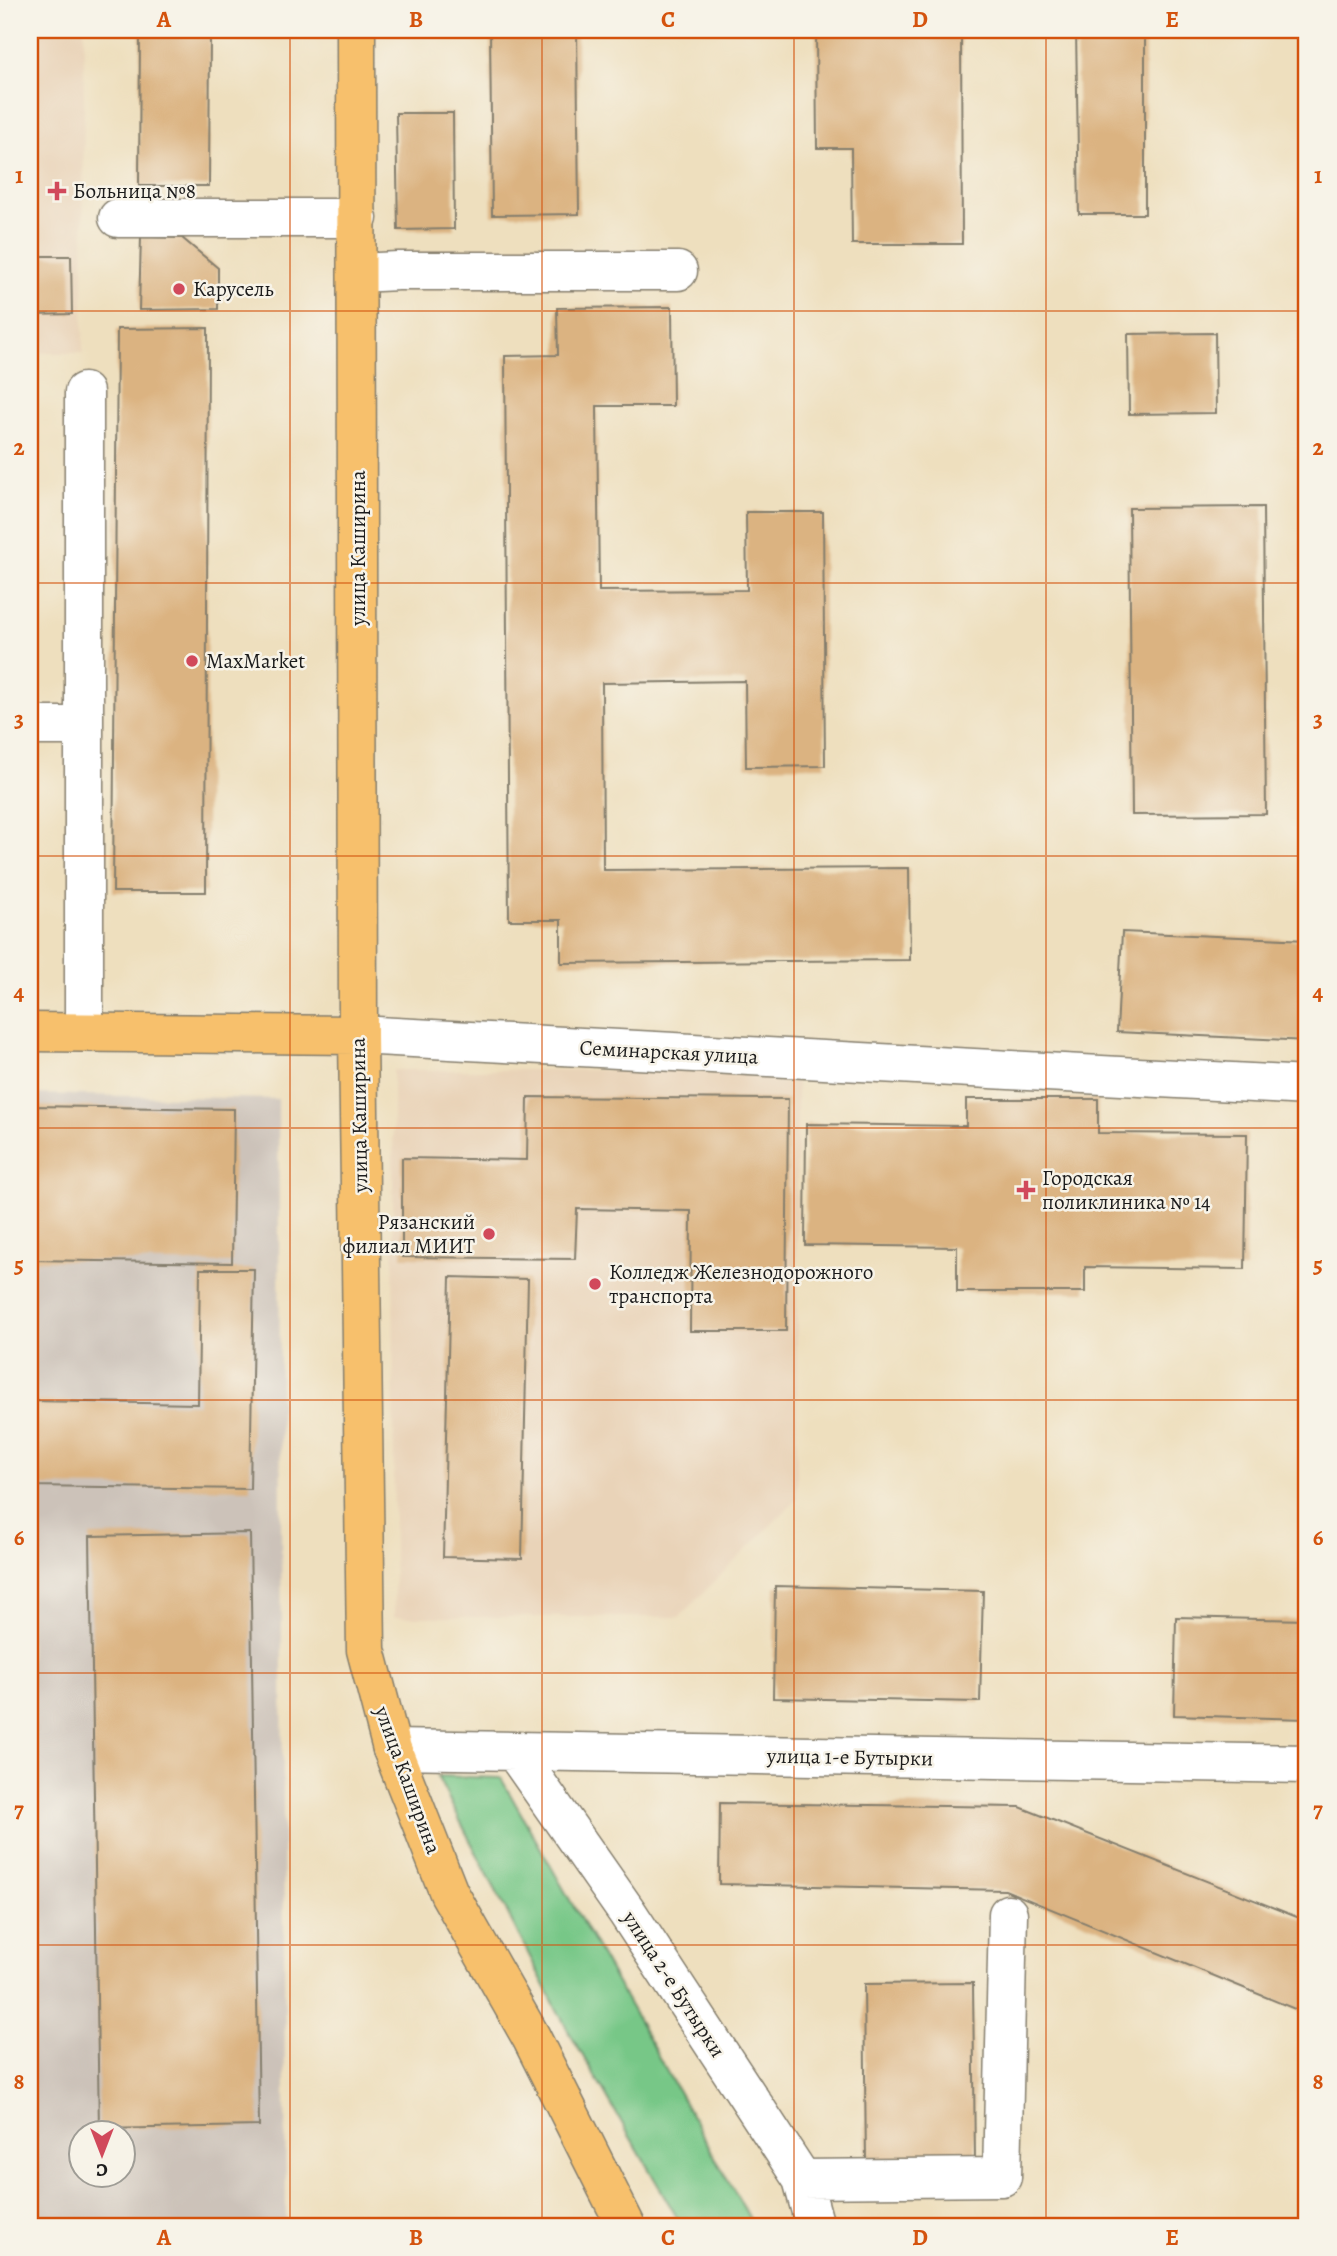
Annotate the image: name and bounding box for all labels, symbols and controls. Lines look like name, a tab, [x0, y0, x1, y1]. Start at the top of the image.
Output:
text: A	[156, 4, 172, 35]
text: B	[409, 4, 423, 35]
text: C	[661, 4, 675, 35]
text: D	[912, 4, 928, 35]
text: E	[1165, 4, 1179, 35]
text: 1	[15, 160, 23, 191]
text: 1	[1314, 160, 1322, 191]
place label: Больница №8	[73, 177, 196, 205]
marker: Больница №8	[47, 181, 67, 201]
place label: Карусель	[193, 275, 274, 303]
marker: Карусель	[171, 281, 187, 297]
text: 2	[13, 432, 25, 463]
text: 2	[1312, 432, 1324, 463]
street label: улица Каширина	[344, 470, 372, 627]
place label: MaxMarket	[206, 647, 305, 675]
marker: MaxMarket	[184, 653, 200, 669]
text: 3	[14, 704, 24, 735]
text: 3	[1313, 704, 1323, 735]
text: 4	[14, 977, 25, 1008]
text: 4	[1313, 977, 1324, 1008]
street label: Семинарская улица	[579, 1033, 759, 1071]
street label: улица Каширина	[344, 1037, 374, 1194]
place label: Городская поликлиника № 14	[1042, 1164, 1211, 1216]
marker: Городская поликлиника № 14	[1016, 1180, 1036, 1200]
place label: Рязанский филиал МИИТ	[342, 1208, 476, 1260]
marker: Рязанский филиал МИИТ	[481, 1226, 497, 1242]
text: 5	[14, 1249, 24, 1280]
text: 5	[1313, 1249, 1323, 1280]
place label: Колледж Железнодорожного транспорта	[609, 1258, 873, 1310]
marker: Колледж Железнодорожного транспорта	[587, 1276, 603, 1292]
text: 6	[14, 1522, 25, 1553]
text: 6	[1313, 1522, 1324, 1553]
street label: улица Каширина	[368, 1701, 448, 1858]
street label: улица 1-е Бутырки	[766, 1742, 933, 1772]
text: 7	[14, 1794, 24, 1825]
text: 7	[1313, 1794, 1323, 1825]
street label: улица 2-е Бутырки	[616, 1905, 732, 2063]
text: 8	[13, 2066, 25, 2097]
text: 8	[1312, 2066, 1324, 2097]
north arrow	[66, 2120, 136, 2190]
text: С	[96, 2157, 108, 2183]
text: A	[156, 2222, 172, 2253]
text: B	[409, 2222, 423, 2253]
text: C	[661, 2222, 675, 2253]
text: D	[912, 2222, 928, 2253]
text: E	[1165, 2222, 1179, 2253]

